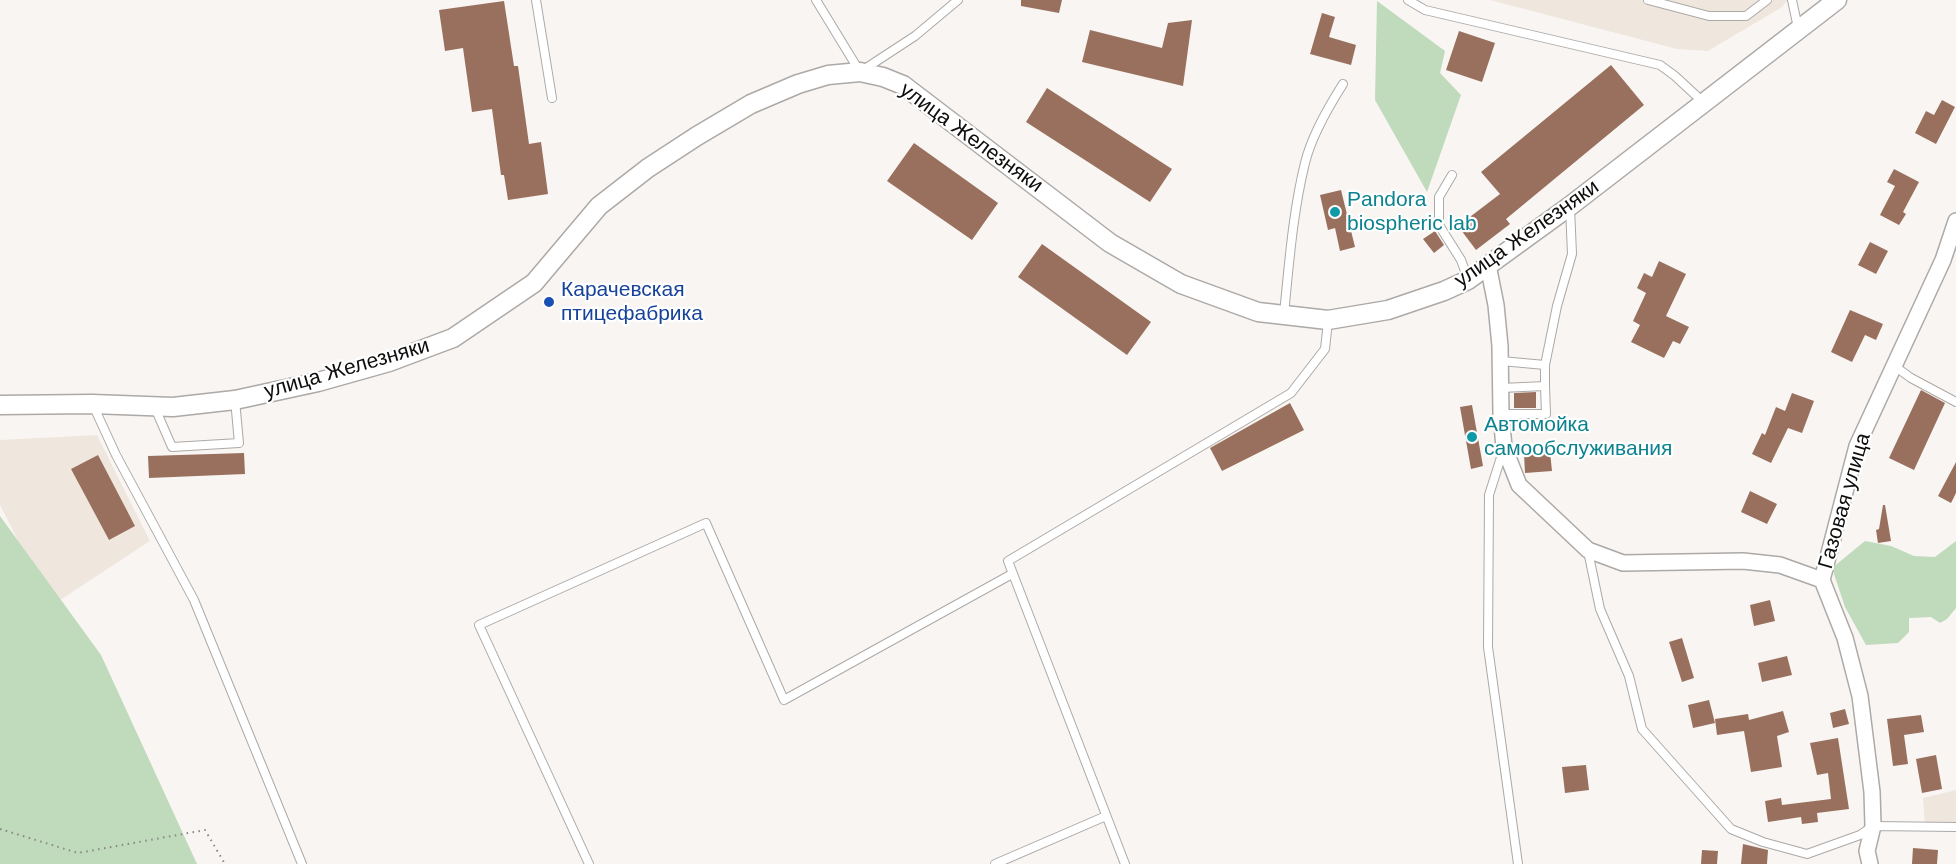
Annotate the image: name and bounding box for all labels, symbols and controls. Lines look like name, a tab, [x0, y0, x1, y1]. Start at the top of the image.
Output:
street label: улица Железняки	[895, 78, 1047, 198]
street label: улица Железняки	[1450, 175, 1604, 293]
place label: Pandora biospheric lab	[1347, 187, 1477, 237]
marker: Pandora biospheric lab	[1328, 205, 1342, 219]
place label: Карачевская птицефабрика	[561, 277, 703, 327]
marker: Карачевская птицефабрика	[542, 295, 556, 309]
street label: улица Железняки	[261, 333, 433, 405]
place label: Автомойка самообслуживания	[1484, 412, 1672, 462]
marker: Автомойка самообслуживания	[1465, 430, 1479, 444]
street label: Газовая улица	[1814, 430, 1876, 572]

